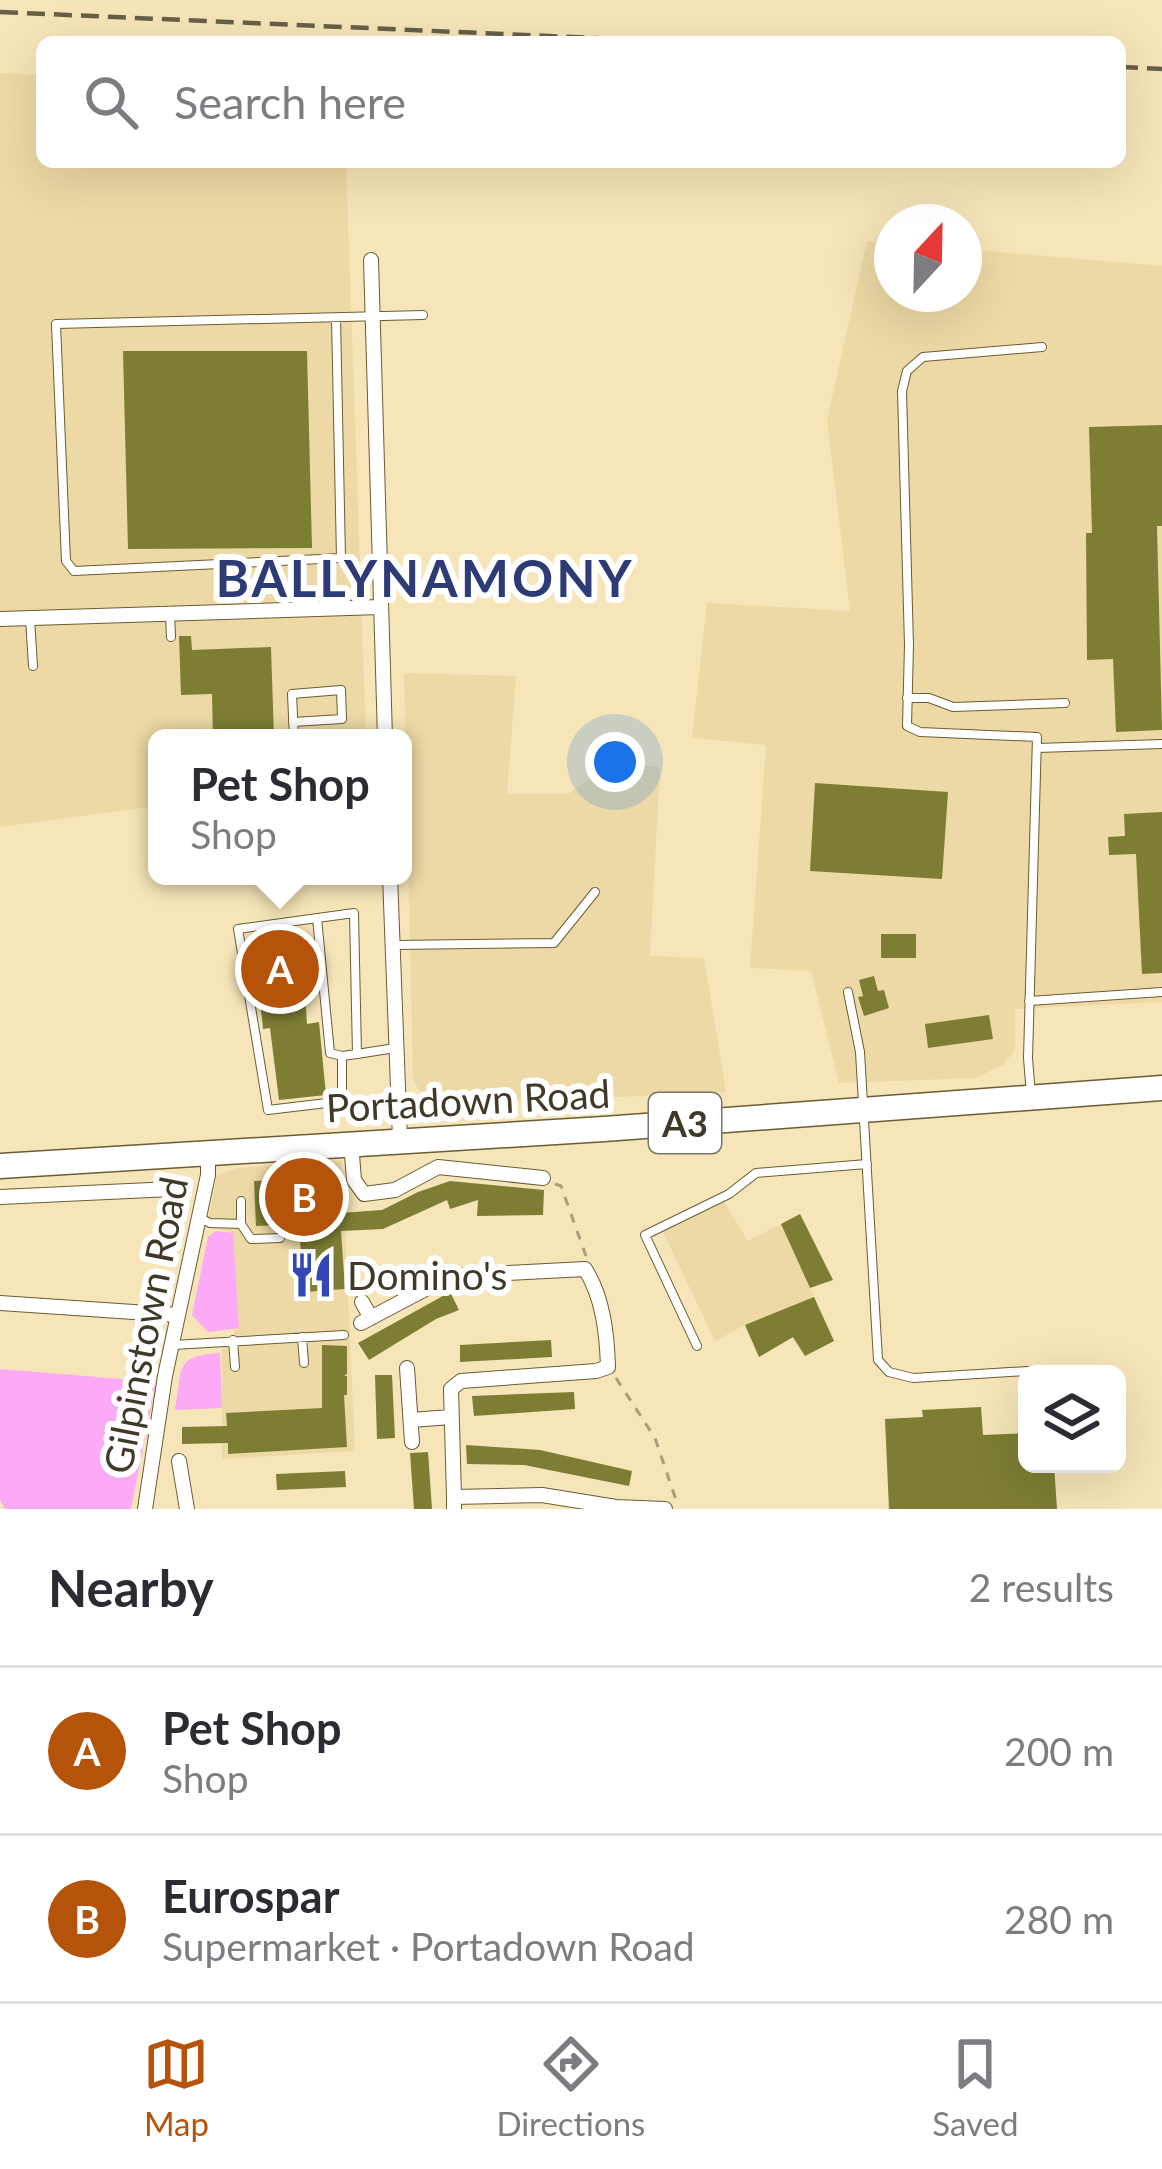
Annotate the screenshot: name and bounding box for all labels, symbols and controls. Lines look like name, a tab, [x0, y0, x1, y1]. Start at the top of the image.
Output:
search box	[36, 36, 1126, 168]
icon: search	[78, 69, 144, 135]
text: Search here	[174, 75, 406, 129]
north arrow	[874, 204, 982, 312]
district label: BALLYNAMONY	[215, 547, 635, 608]
popup	[148, 729, 412, 885]
your location	[585, 732, 645, 792]
text: Pet Shop	[190, 757, 370, 811]
text: Shop	[190, 811, 277, 857]
pin: A	[241, 924, 319, 1014]
street label: Portadown Road	[325, 1070, 611, 1130]
road number: A3	[649, 1093, 721, 1153]
pin: B	[265, 1152, 343, 1242]
street label: Gilpinstown Road	[94, 1173, 196, 1477]
restaurant icon: Domino's	[286, 1250, 336, 1300]
place label: Domino's	[347, 1252, 508, 1298]
map controls	[1018, 1365, 1126, 1473]
button: layers	[1018, 1365, 1126, 1473]
text: Nearby	[48, 1557, 214, 1618]
text: 2 results	[969, 1564, 1114, 1610]
text: Pet Shop	[162, 1701, 341, 1755]
text: A	[73, 1728, 101, 1774]
text: 200 m	[1004, 1728, 1114, 1774]
text: Shop	[162, 1755, 249, 1801]
text: Eurospar	[162, 1869, 339, 1923]
text: B	[74, 1896, 100, 1942]
text: 280 m	[1004, 1896, 1114, 1942]
text: Supermarket · Portadown Road	[162, 1923, 695, 1969]
tab: Map	[143, 2031, 209, 2143]
tab: Directions	[496, 2031, 645, 2143]
tab: Saved	[932, 2031, 1019, 2143]

